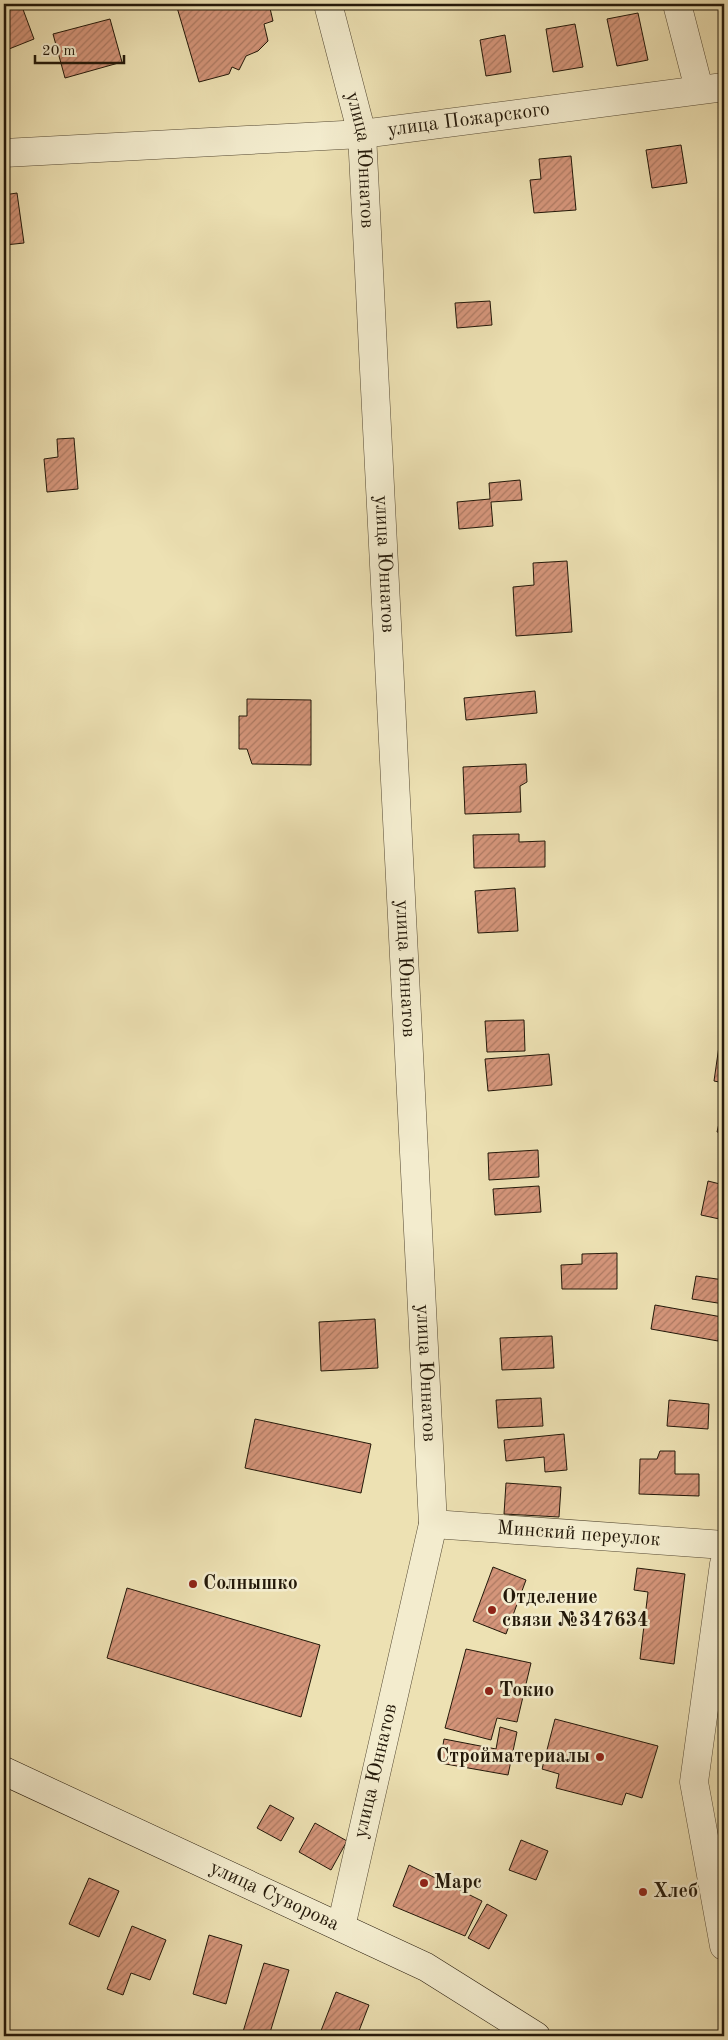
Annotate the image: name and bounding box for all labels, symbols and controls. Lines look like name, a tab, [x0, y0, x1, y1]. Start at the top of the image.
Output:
scale bar	[35, 32, 124, 64]
text: 20 m	[42, 44, 76, 59]
street label: улица Юннатов	[341, 90, 377, 229]
street label: улица Пожарского	[386, 100, 551, 141]
street label: улица Юннатов	[370, 495, 397, 633]
street label: улица Юннатов	[391, 899, 418, 1038]
street label: улица Юннатов	[412, 1304, 439, 1442]
street label: Минский переулок	[496, 1519, 661, 1550]
place label: Солнышко	[203, 1574, 298, 1594]
marker: Солнышко	[187, 1578, 199, 1590]
place label: Отделение связи №347634	[502, 1588, 649, 1631]
marker: Отделение связи №347634	[486, 1604, 498, 1616]
place label: Токио	[499, 1681, 554, 1701]
marker: Токио	[483, 1685, 495, 1697]
street label: улица Юннатов	[351, 1702, 401, 1840]
place label: Стройматериалы	[436, 1747, 590, 1767]
marker: Стройматериалы	[594, 1751, 606, 1763]
street label: улица Суворова	[207, 1858, 342, 1935]
place label: Марс	[434, 1873, 482, 1893]
marker: Марс	[418, 1877, 430, 1889]
place label: Хлеб	[653, 1882, 698, 1902]
marker: Хлеб	[637, 1886, 649, 1898]

